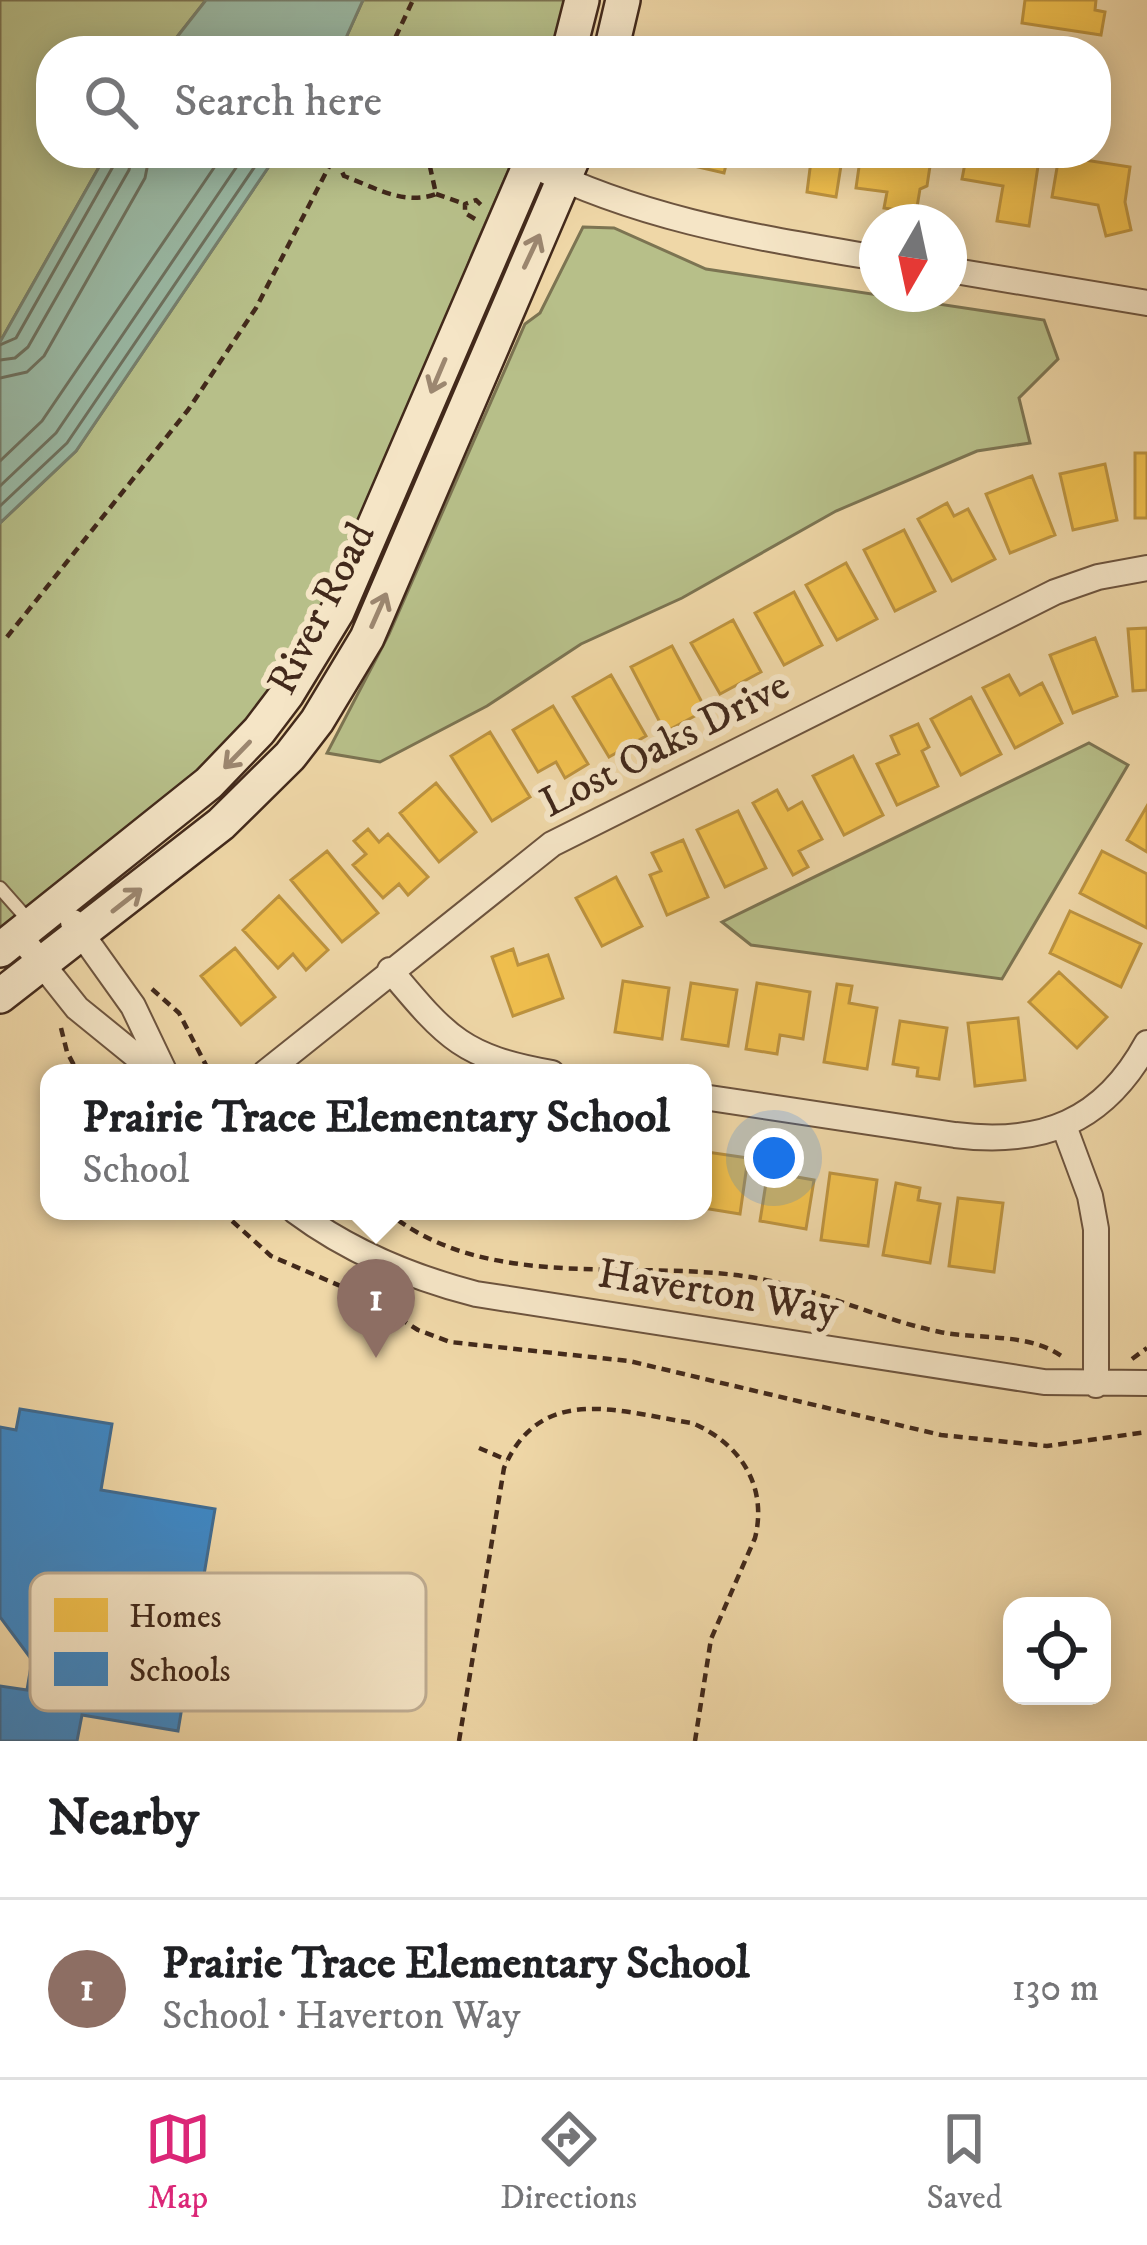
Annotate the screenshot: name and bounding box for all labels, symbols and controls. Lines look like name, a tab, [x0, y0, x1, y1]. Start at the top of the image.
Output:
search box	[36, 36, 1111, 168]
icon: search	[78, 69, 144, 135]
text: Search here	[174, 74, 382, 130]
north arrow	[859, 204, 967, 312]
one-way arrow	[522, 234, 544, 270]
one-way arrow	[426, 356, 447, 393]
street label: River Road	[257, 514, 387, 704]
one-way arrow	[369, 592, 391, 628]
street label: Lost Oaks Drive	[532, 660, 798, 830]
one-way arrow	[224, 740, 252, 769]
one-way arrow	[110, 887, 142, 914]
popup	[40, 1064, 712, 1220]
text: Prairie Trace Elementary School	[82, 1090, 670, 1146]
your location	[744, 1128, 804, 1188]
text: School	[82, 1146, 189, 1195]
street label: Haverton Way	[594, 1248, 843, 1338]
pin: 1	[337, 1259, 415, 1358]
legend	[30, 1573, 426, 1711]
text: Homes	[129, 1597, 222, 1638]
map controls	[1003, 1597, 1111, 1705]
button: locate	[1003, 1597, 1111, 1705]
text: Schools	[129, 1651, 231, 1692]
text: Nearby	[48, 1787, 199, 1851]
text: Prairie Trace Elementary School	[162, 1936, 749, 1992]
text: 1	[80, 1964, 94, 2013]
text: 130 m	[1011, 1964, 1099, 2013]
text: School · Haverton Way	[162, 1992, 521, 2041]
tab: Map	[145, 2106, 211, 2219]
tab: Directions	[500, 2106, 637, 2219]
tab: Saved	[926, 2106, 1002, 2219]

